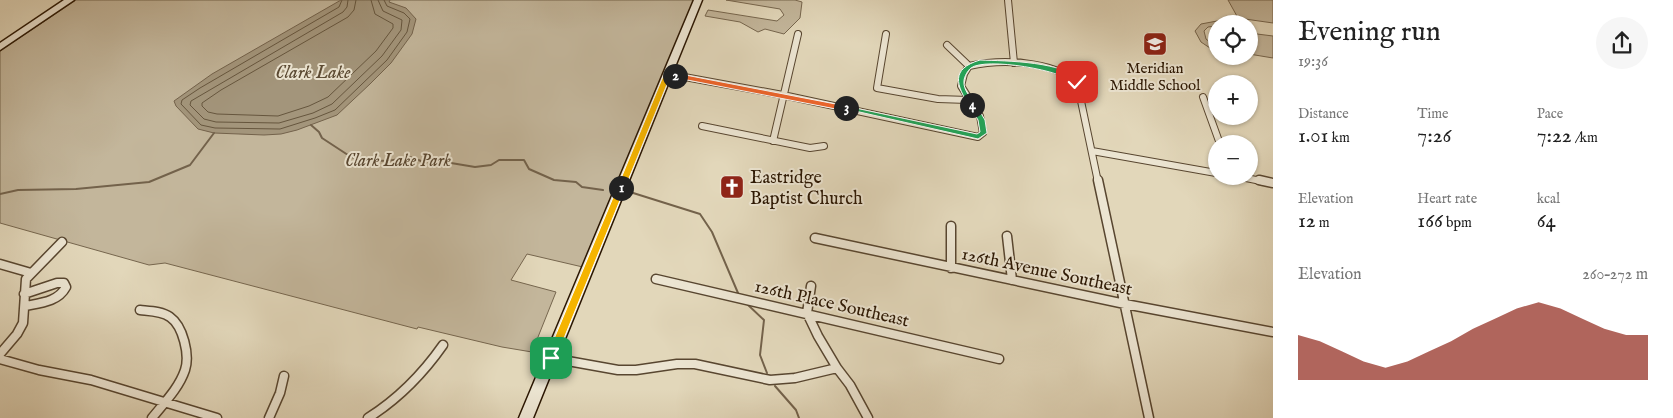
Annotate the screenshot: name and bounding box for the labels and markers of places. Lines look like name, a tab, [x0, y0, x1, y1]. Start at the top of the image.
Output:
school or university icon: Meridian Middle School	[1142, 31, 1168, 57]
place label: Meridian Middle School	[1110, 59, 1201, 95]
pin	[1056, 61, 1098, 103]
pin: 2	[662, 64, 688, 88]
pin: 4	[960, 92, 984, 118]
pin: 3	[834, 96, 858, 120]
place label: Eastridge Baptist Church	[750, 167, 863, 211]
church icon: Eastridge Baptist Church	[719, 174, 745, 200]
pin: 1	[608, 176, 634, 200]
pin	[530, 337, 572, 379]

